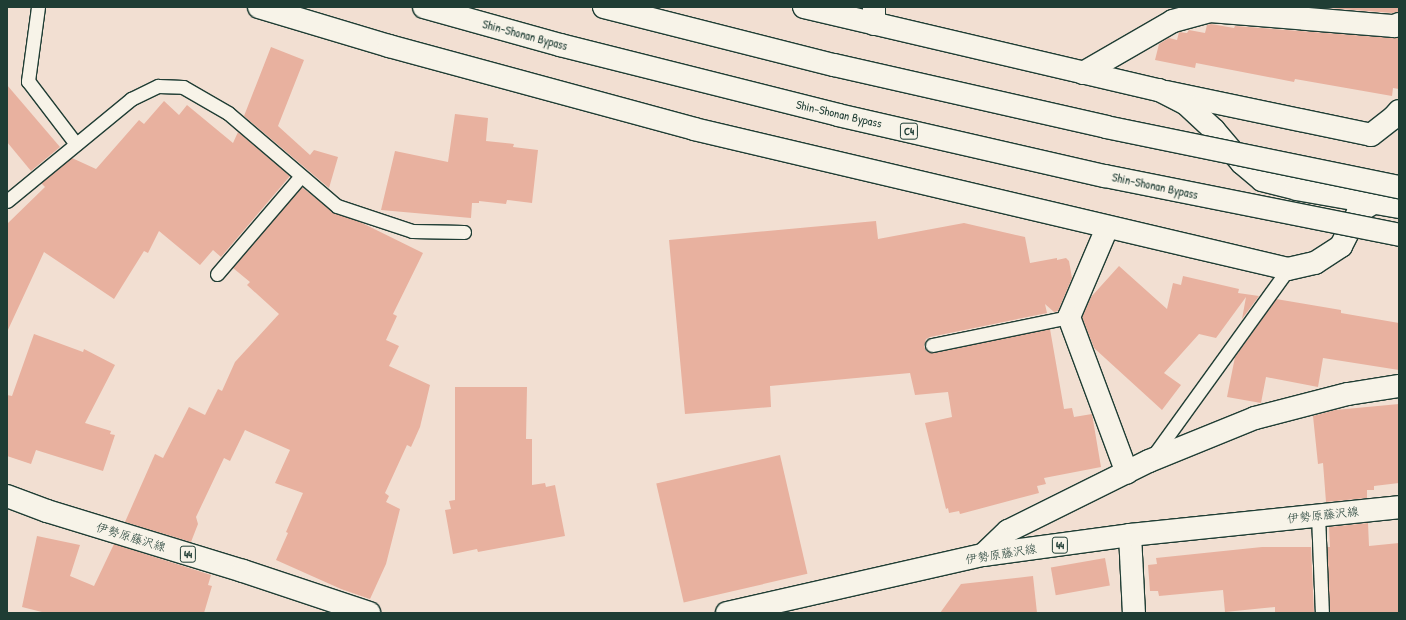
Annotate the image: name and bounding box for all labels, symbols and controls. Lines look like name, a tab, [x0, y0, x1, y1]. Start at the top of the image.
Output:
street label: Shin-Shonan Bypass	[481, 17, 569, 53]
street label: Shin-Shonan Bypass	[795, 97, 883, 131]
road number: C4	[899, 122, 919, 140]
street label: Shin-Shonan Bypass	[1111, 170, 1199, 202]
street label: 伊勢原藤沢線	[1286, 504, 1360, 526]
street label: 伊勢原藤沢線	[94, 520, 168, 554]
road number: 44	[1051, 536, 1069, 554]
street label: 伊勢原藤沢線	[964, 541, 1038, 567]
road number: 44	[179, 545, 197, 563]

